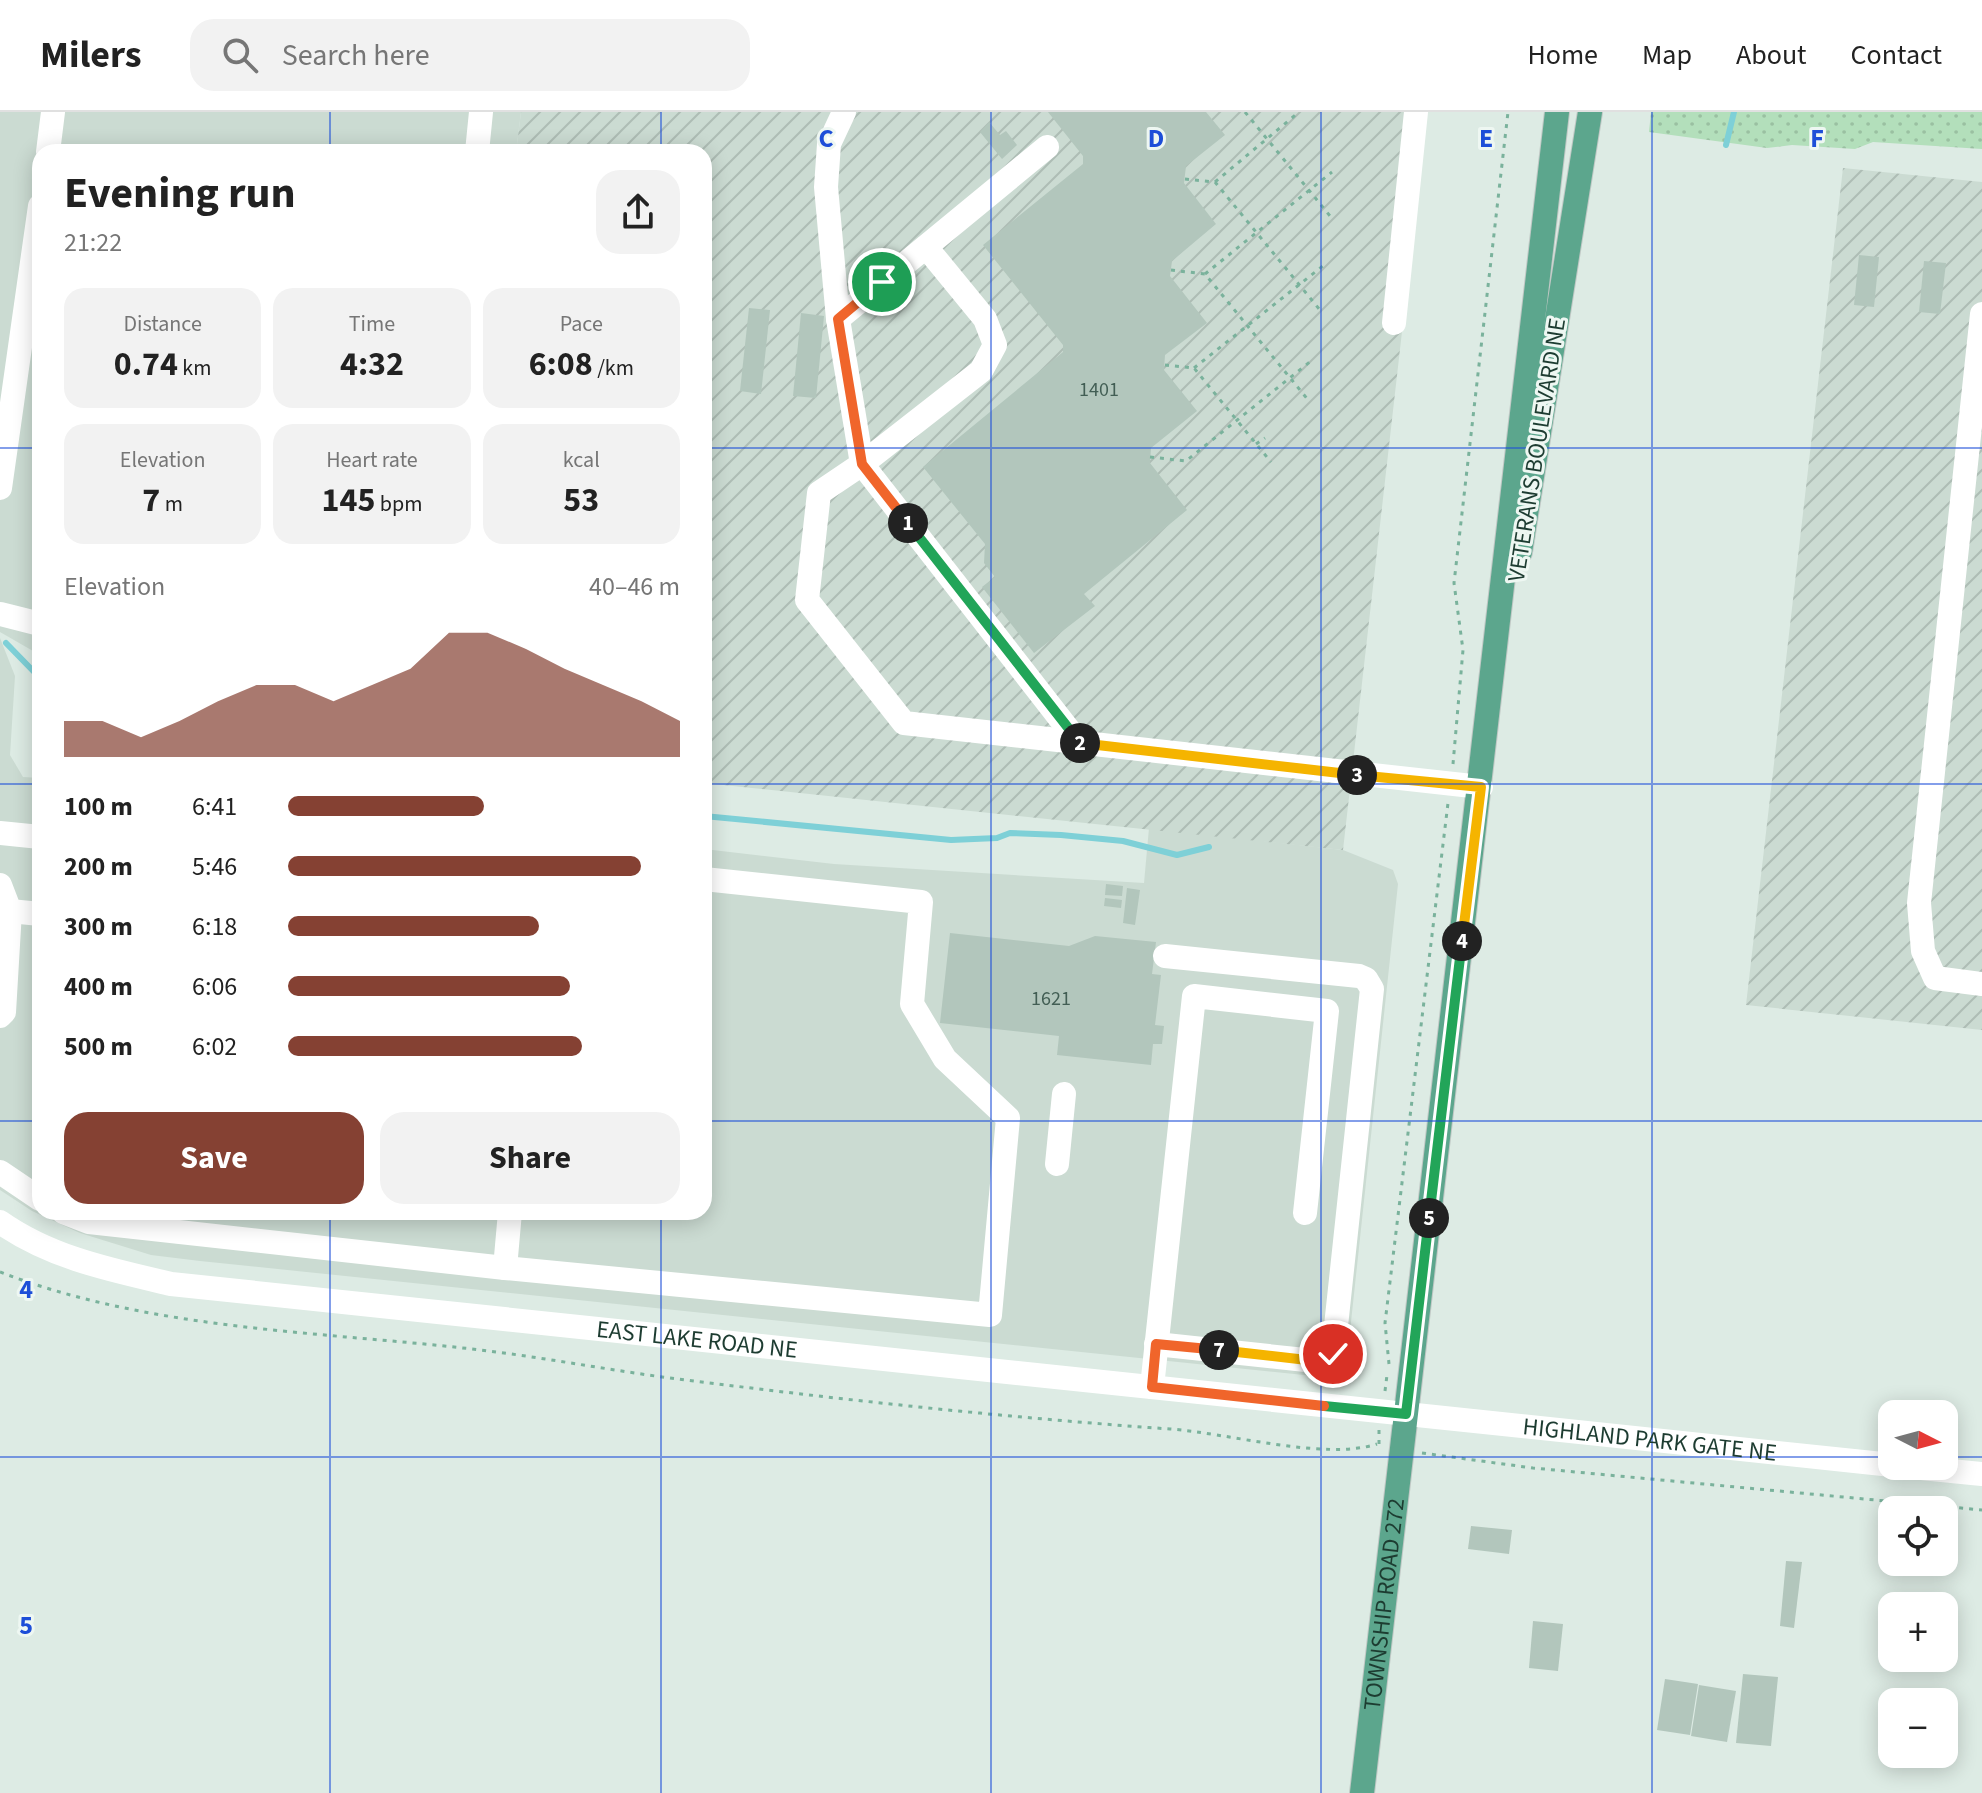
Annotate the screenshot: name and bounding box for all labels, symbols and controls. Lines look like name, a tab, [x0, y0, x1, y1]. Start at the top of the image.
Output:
search box	[190, 19, 750, 91]
text: Milers	[40, 28, 142, 82]
icon: search	[218, 33, 262, 77]
text: Search here	[282, 34, 430, 77]
text: Home	[1527, 35, 1598, 75]
text: Map	[1642, 35, 1692, 75]
text: About	[1736, 35, 1807, 75]
text: Contact	[1851, 35, 1942, 75]
text: C	[818, 120, 834, 157]
text: D	[1148, 120, 1164, 157]
text: E	[1479, 120, 1493, 157]
text: F	[1810, 120, 1824, 157]
text: Evening run	[64, 162, 296, 225]
button: share	[596, 170, 680, 254]
text: 21:22	[64, 224, 122, 261]
pin	[848, 248, 916, 316]
icon: arrive	[860, 260, 904, 304]
text: Distance	[124, 308, 202, 340]
text: Time	[349, 308, 395, 340]
text: Pace	[560, 308, 603, 340]
street label: VETERANS BOULEVARD NE	[1499, 316, 1575, 584]
text: 0.74	[114, 340, 178, 389]
text: 4:32	[340, 340, 404, 389]
text: 6:08	[529, 340, 593, 389]
text: km	[178, 352, 211, 384]
text: /km	[593, 352, 634, 384]
house number: 1401	[1079, 376, 1119, 404]
text: Elevation	[120, 444, 206, 476]
text: Heart rate	[326, 444, 418, 476]
text: kcal	[563, 444, 600, 476]
text: 7	[142, 476, 160, 525]
text: 145	[322, 476, 375, 525]
text: 53	[563, 476, 599, 525]
text: m	[160, 488, 183, 520]
text: bpm	[375, 488, 422, 520]
pin: 1	[888, 503, 928, 543]
text: 1	[902, 507, 914, 539]
text: Elevation	[64, 568, 165, 605]
text: 40–46 m	[589, 568, 680, 605]
pin: 2	[1060, 723, 1100, 763]
text: 2	[1074, 727, 1086, 759]
pin: 3	[1337, 755, 1377, 795]
text: 3	[1351, 759, 1363, 791]
text: 100 m	[64, 788, 133, 825]
text: 6:41	[192, 788, 237, 825]
text: 200 m	[64, 848, 133, 885]
text: 5:46	[192, 848, 237, 885]
text: 300 m	[64, 908, 133, 945]
text: 6:18	[192, 908, 237, 945]
pin: 4	[1442, 921, 1482, 961]
text: 4	[1456, 925, 1468, 957]
text: 400 m	[64, 968, 133, 1005]
text: 6:06	[192, 968, 237, 1005]
house number: 1621	[1031, 985, 1071, 1013]
text: 500 m	[64, 1028, 133, 1065]
text: 6:02	[192, 1028, 237, 1065]
button: Save	[64, 1112, 364, 1204]
button: Share	[380, 1112, 680, 1204]
pin: 5	[1409, 1198, 1449, 1238]
text: 5	[1423, 1202, 1435, 1234]
text: 4	[19, 1271, 33, 1308]
street label: EAST LAKE ROAD NE	[595, 1311, 799, 1367]
pin	[1299, 1320, 1367, 1388]
pin: 7	[1199, 1330, 1239, 1370]
icon: check	[1311, 1332, 1355, 1376]
text: 7	[1213, 1334, 1225, 1366]
north arrow	[1878, 1400, 1958, 1480]
map controls	[1878, 1400, 1958, 1768]
street label: HIGHLAND PARK GATE NE	[1521, 1409, 1778, 1470]
street label: TOWNSHIP ROAD 272	[1354, 1496, 1414, 1712]
button: locate	[1878, 1496, 1958, 1576]
button: +	[1878, 1592, 1958, 1672]
text: 5	[19, 1607, 33, 1644]
button: −	[1878, 1688, 1958, 1768]

